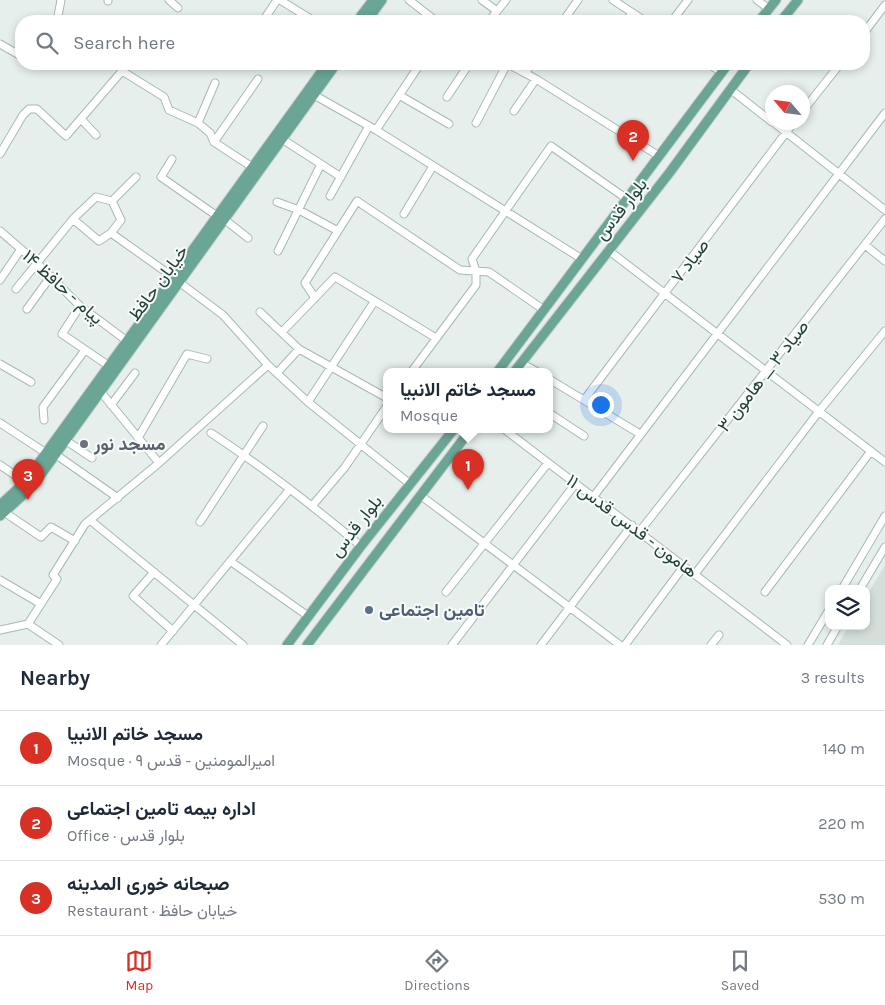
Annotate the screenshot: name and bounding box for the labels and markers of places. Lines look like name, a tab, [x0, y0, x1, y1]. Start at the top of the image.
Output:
pin: 2	[617, 120, 649, 161]
place label: مسجد نور	[93, 433, 166, 455]
marker: مسجد نور	[78, 438, 90, 450]
pin: 1	[452, 449, 484, 490]
pin: 3	[12, 459, 44, 500]
place label: تامین اجتماعی	[379, 599, 485, 621]
marker: تامین اجتماعی	[363, 604, 375, 616]

